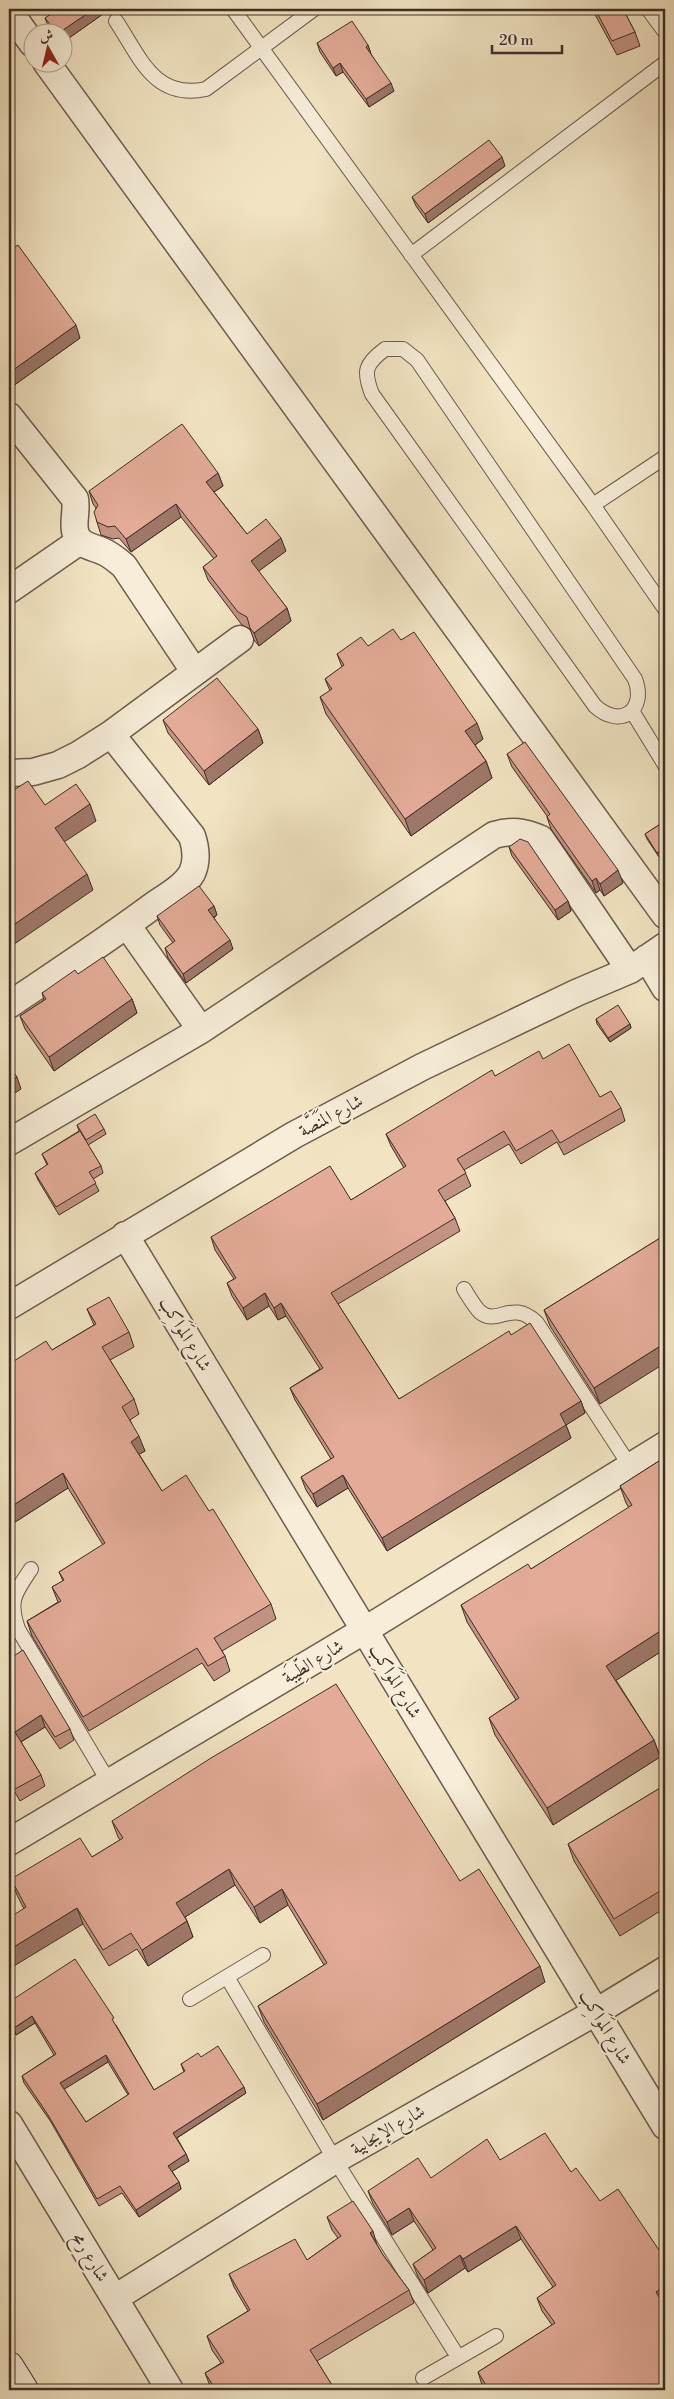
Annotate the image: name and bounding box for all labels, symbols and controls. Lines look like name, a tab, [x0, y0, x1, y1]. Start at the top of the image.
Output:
north arrow	[22, 22, 72, 72]
scale bar	[492, 22, 562, 54]
text: ش	[38, 26, 55, 46]
text: 20 m	[499, 31, 534, 50]
street label: شارع المَنَصَّة	[293, 1086, 368, 1145]
street label: شارع المَوَاكِب	[151, 1291, 218, 1377]
street label: شارع الطِّيبَة	[277, 1633, 349, 1692]
street label: شارع المَوَاكِب	[361, 1638, 428, 1724]
street label: شارع المَوَاكِب	[571, 1984, 638, 2070]
street label: شارع الإيجابية	[347, 2100, 431, 2163]
street label: شارع رمح	[63, 2228, 114, 2288]

